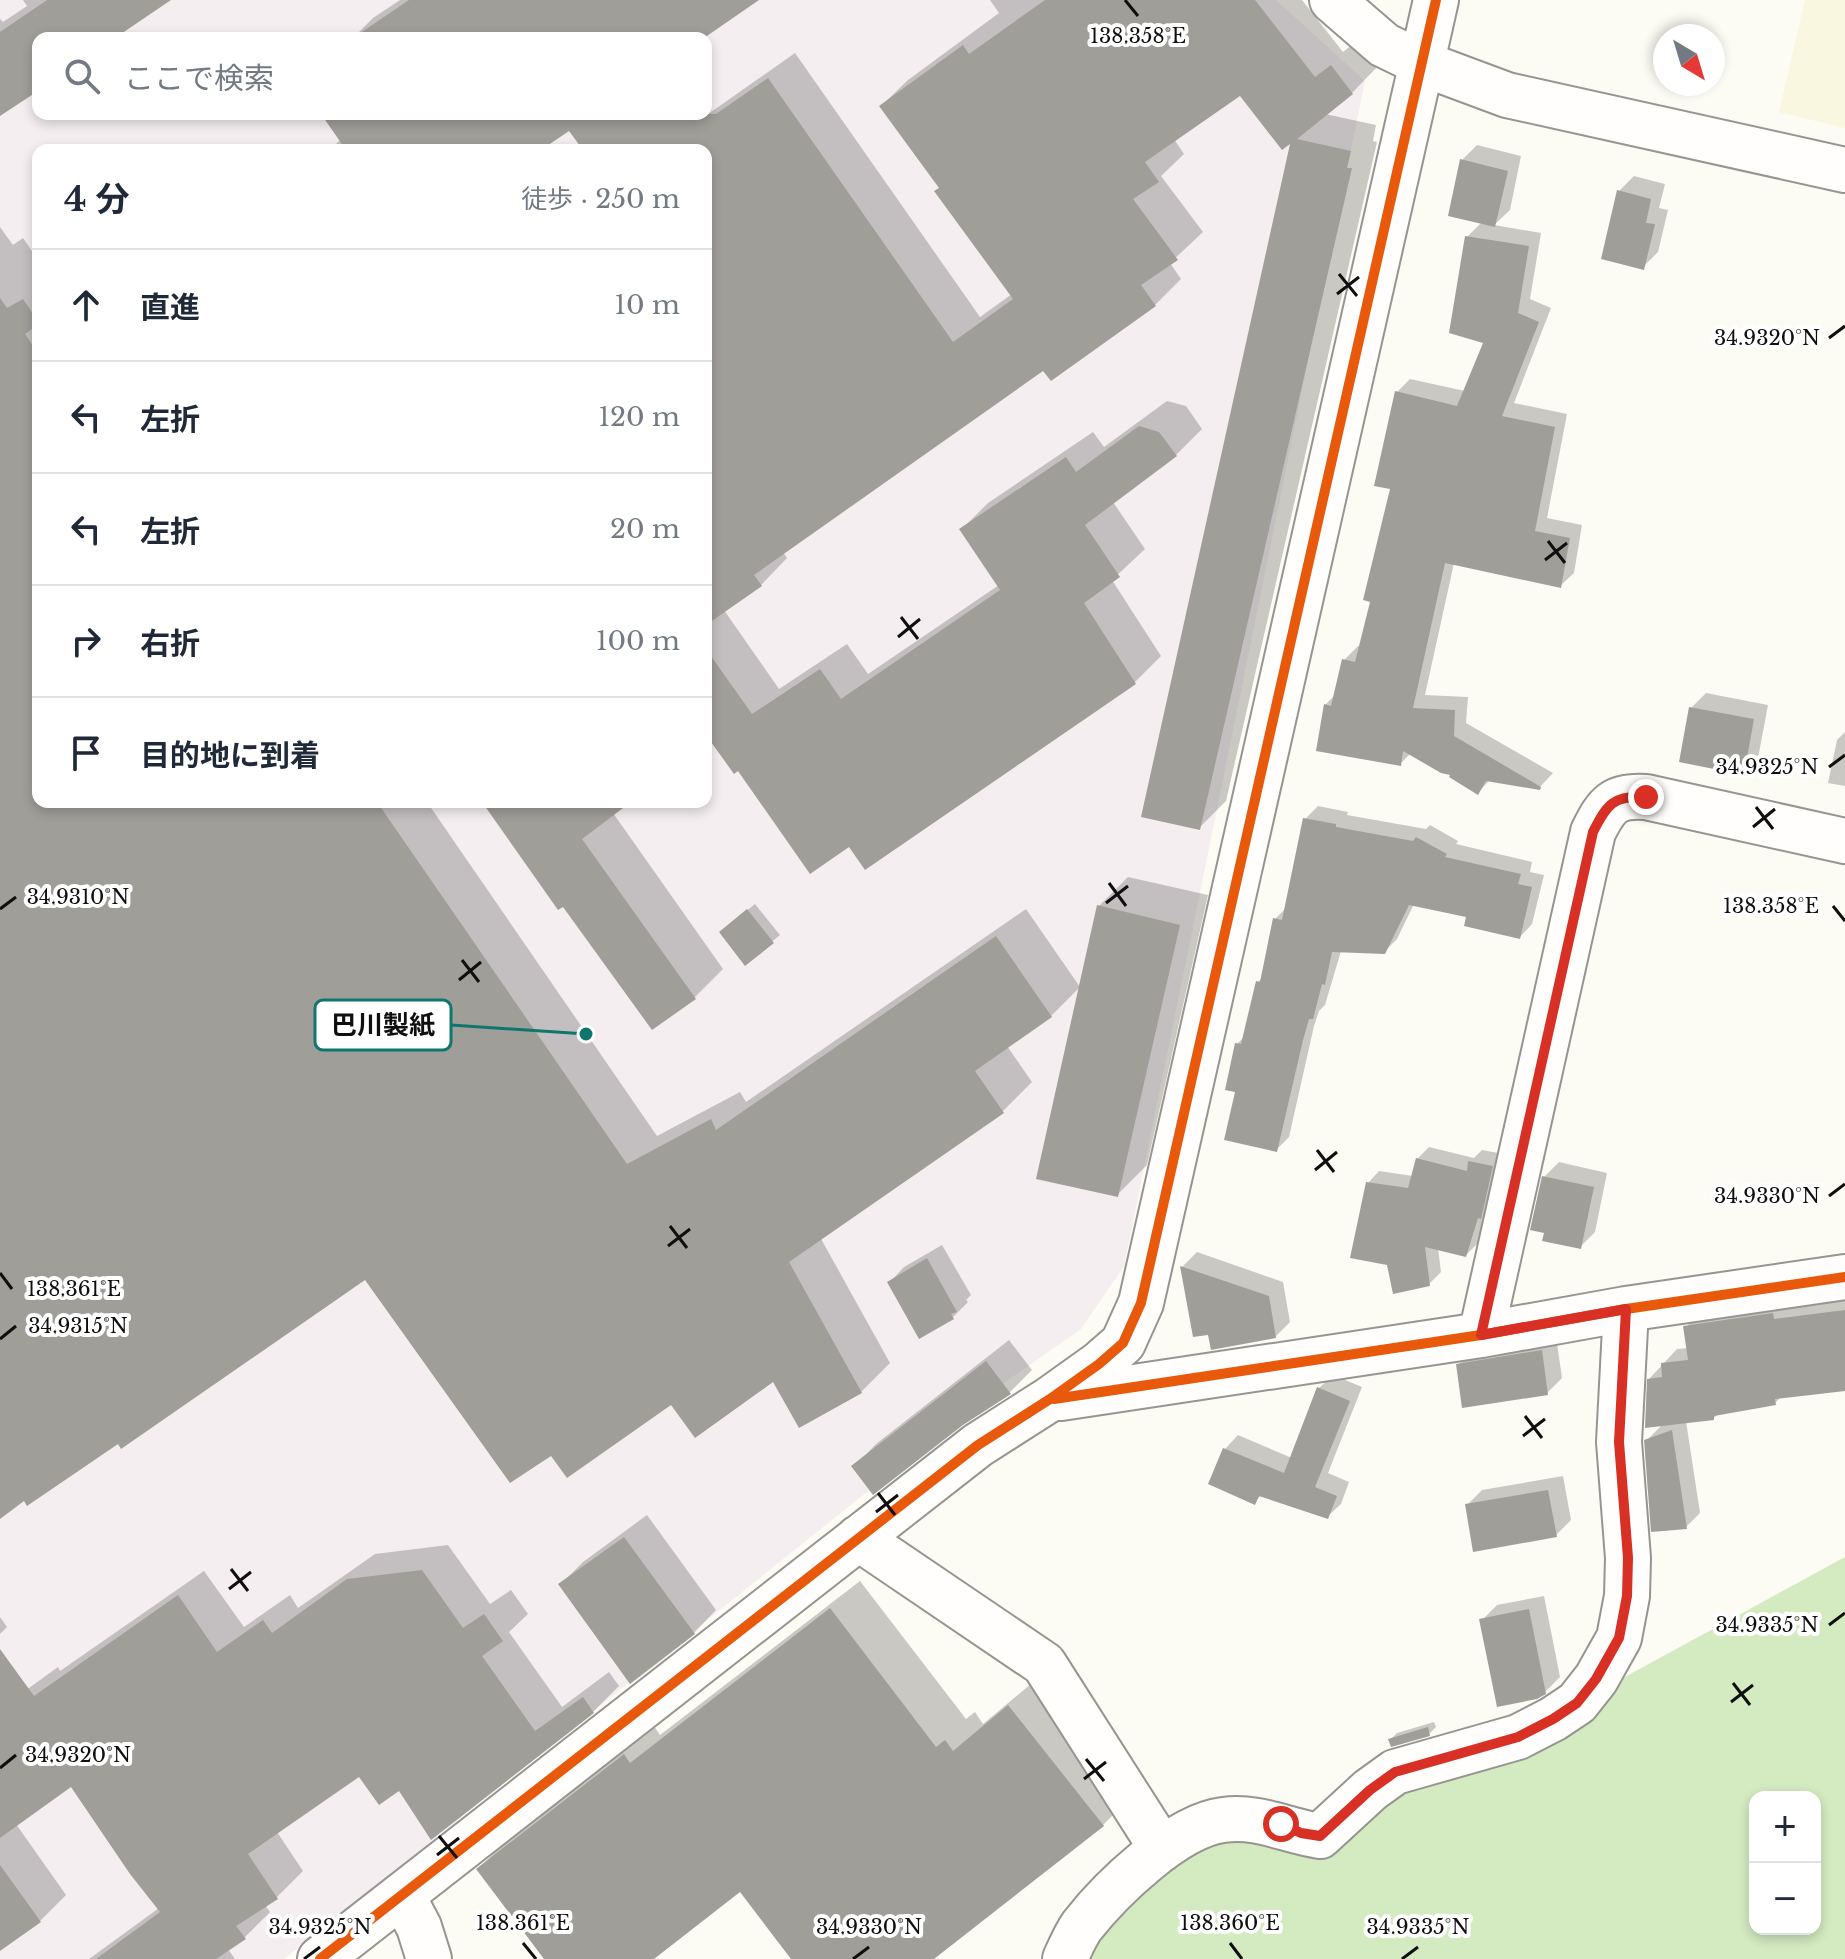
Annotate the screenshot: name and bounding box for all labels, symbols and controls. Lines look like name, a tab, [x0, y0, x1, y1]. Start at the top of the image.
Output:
text: 138.358°E	[1090, 24, 1186, 48]
north arrow	[1653, 24, 1725, 96]
search box	[32, 32, 712, 120]
icon: search	[60, 54, 104, 98]
text: ここで検索	[124, 60, 274, 97]
text: 4 分	[64, 178, 130, 220]
text: 徒歩 · 250 m	[521, 183, 680, 215]
icon: ahead	[64, 283, 108, 327]
text: 直進	[140, 289, 200, 326]
text: 10 m	[614, 289, 680, 321]
text: 34.9320°N	[1714, 326, 1820, 350]
icon: left	[64, 395, 108, 439]
text: 左折	[140, 401, 200, 438]
text: 120 m	[598, 401, 680, 433]
icon: left	[64, 507, 108, 551]
text: 左折	[140, 513, 200, 550]
text: 20 m	[610, 513, 680, 545]
icon: right	[64, 619, 108, 663]
text: 右折	[140, 625, 200, 662]
text: 100 m	[596, 625, 680, 657]
icon: arrive	[64, 731, 108, 775]
text: 目的地に到着	[140, 737, 320, 774]
text: 34.9325°N	[1715, 755, 1819, 779]
route end	[1628, 779, 1664, 815]
text: 34.9310°N	[27, 885, 129, 909]
text: 138.358°E	[1723, 894, 1819, 918]
callout: 巴川製紙	[315, 1000, 451, 1050]
text: 巴川製紙	[331, 1009, 435, 1041]
text: 34.9330°N	[1714, 1184, 1820, 1208]
text: 138.361°E	[27, 1277, 121, 1301]
text: 34.9315°N	[28, 1314, 128, 1338]
text: 34.9335°N	[1715, 1613, 1819, 1637]
text: 34.9320°N	[25, 1743, 131, 1767]
map controls	[1749, 1791, 1821, 1935]
button: +	[1749, 1791, 1821, 1863]
route start	[1263, 1806, 1299, 1842]
button: −	[1749, 1863, 1821, 1935]
text: 138.361°E	[476, 1911, 570, 1935]
text: 138.360°E	[1180, 1911, 1280, 1935]
text: 34.9325°N	[268, 1915, 372, 1939]
text: 34.9330°N	[816, 1915, 922, 1939]
text: 34.9335°N	[1366, 1915, 1470, 1939]

